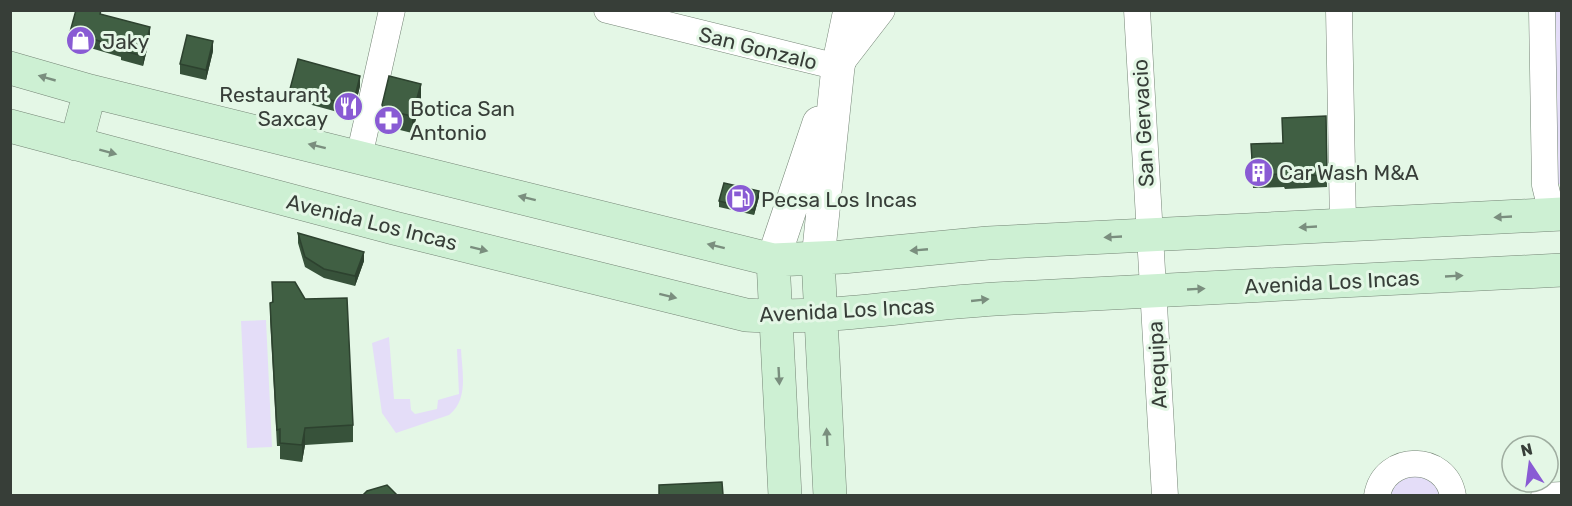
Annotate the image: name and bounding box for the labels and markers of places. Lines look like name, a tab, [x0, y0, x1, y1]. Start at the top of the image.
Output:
shop icon: Jaky	[65, 25, 97, 57]
place label: Jaky	[102, 29, 150, 54]
place label: Restaurant Saxcay	[219, 82, 328, 131]
restaurant icon: Restaurant Saxcay	[333, 90, 365, 122]
place label: Botica San Antonio	[410, 96, 515, 145]
pharmacy icon: Botica San Antonio	[373, 104, 405, 136]
building icon: Car Wash M&A	[1242, 156, 1274, 188]
place label: Car Wash M&A	[1279, 160, 1419, 185]
fuel station icon: Pecsa Los Incas	[724, 183, 756, 215]
place label: Pecsa Los Incas	[761, 187, 917, 212]

